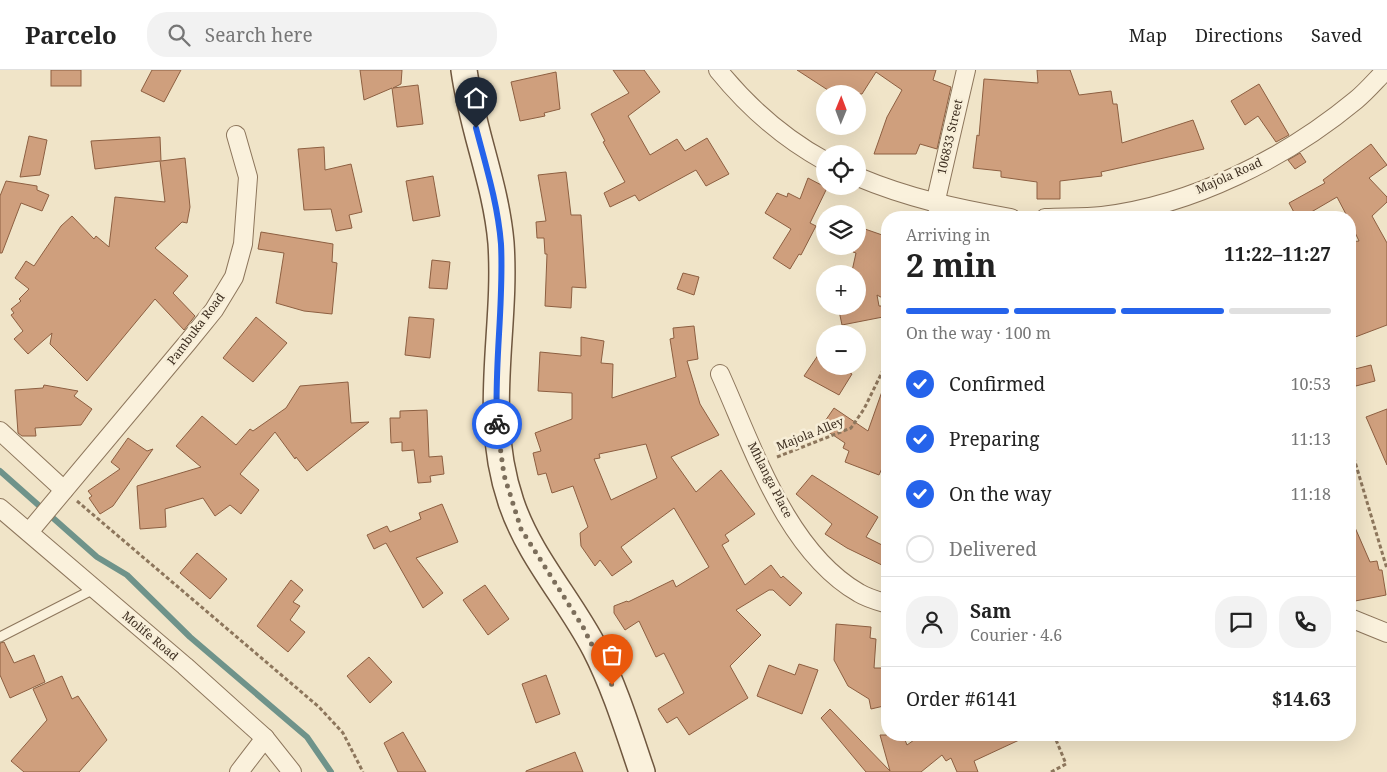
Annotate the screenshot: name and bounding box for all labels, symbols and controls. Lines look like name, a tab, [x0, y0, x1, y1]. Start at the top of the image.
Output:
search box	[147, 12, 497, 57]
text: Parcelo	[25, 18, 117, 51]
icon: search	[165, 21, 193, 49]
text: Search here	[205, 22, 313, 48]
text: Map	[1129, 23, 1167, 47]
text: Directions	[1195, 23, 1283, 47]
text: Saved	[1311, 23, 1362, 47]
pin	[455, 77, 497, 128]
icon: home	[462, 84, 490, 112]
north arrow	[816, 85, 866, 135]
map controls	[816, 85, 866, 375]
street label: 106833 Street	[933, 98, 966, 176]
button: locate	[816, 145, 866, 195]
street label: Majola Road	[1193, 153, 1265, 198]
button: layers	[816, 205, 866, 255]
text: Arriving in	[906, 224, 990, 246]
text: 11:22–11:27	[1224, 241, 1331, 267]
text: 2 min	[906, 243, 997, 286]
button: +	[816, 265, 866, 315]
street label: Pambuka Road	[163, 289, 229, 368]
text: On the way · 100 m	[906, 322, 1051, 344]
button: −	[816, 325, 866, 375]
icon: check	[906, 370, 934, 398]
text: Confirmed	[949, 371, 1045, 397]
text: 10:53	[1291, 373, 1331, 395]
courier	[472, 399, 522, 449]
icon: bike	[483, 410, 511, 438]
street label: Majola Alley	[774, 412, 846, 455]
icon: check	[906, 425, 934, 453]
text: Preparing	[949, 426, 1039, 452]
text: 11:13	[1291, 428, 1331, 450]
street label: Mhlanga Place	[744, 439, 797, 521]
icon: check	[906, 480, 934, 508]
text: On the way	[949, 481, 1052, 507]
text: 11:18	[1291, 483, 1331, 505]
text: Delivered	[949, 536, 1037, 562]
button: person	[906, 596, 958, 648]
button: chat	[1215, 596, 1267, 648]
button: phone	[1279, 596, 1331, 648]
text: Sam	[970, 598, 1011, 624]
street label: Molife Road	[119, 607, 183, 665]
text: Courier · 4.6	[970, 624, 1062, 646]
pin	[591, 634, 633, 685]
icon: bag	[598, 641, 626, 669]
text: Order #6141	[906, 686, 1018, 712]
text: $14.63	[1272, 686, 1331, 712]

